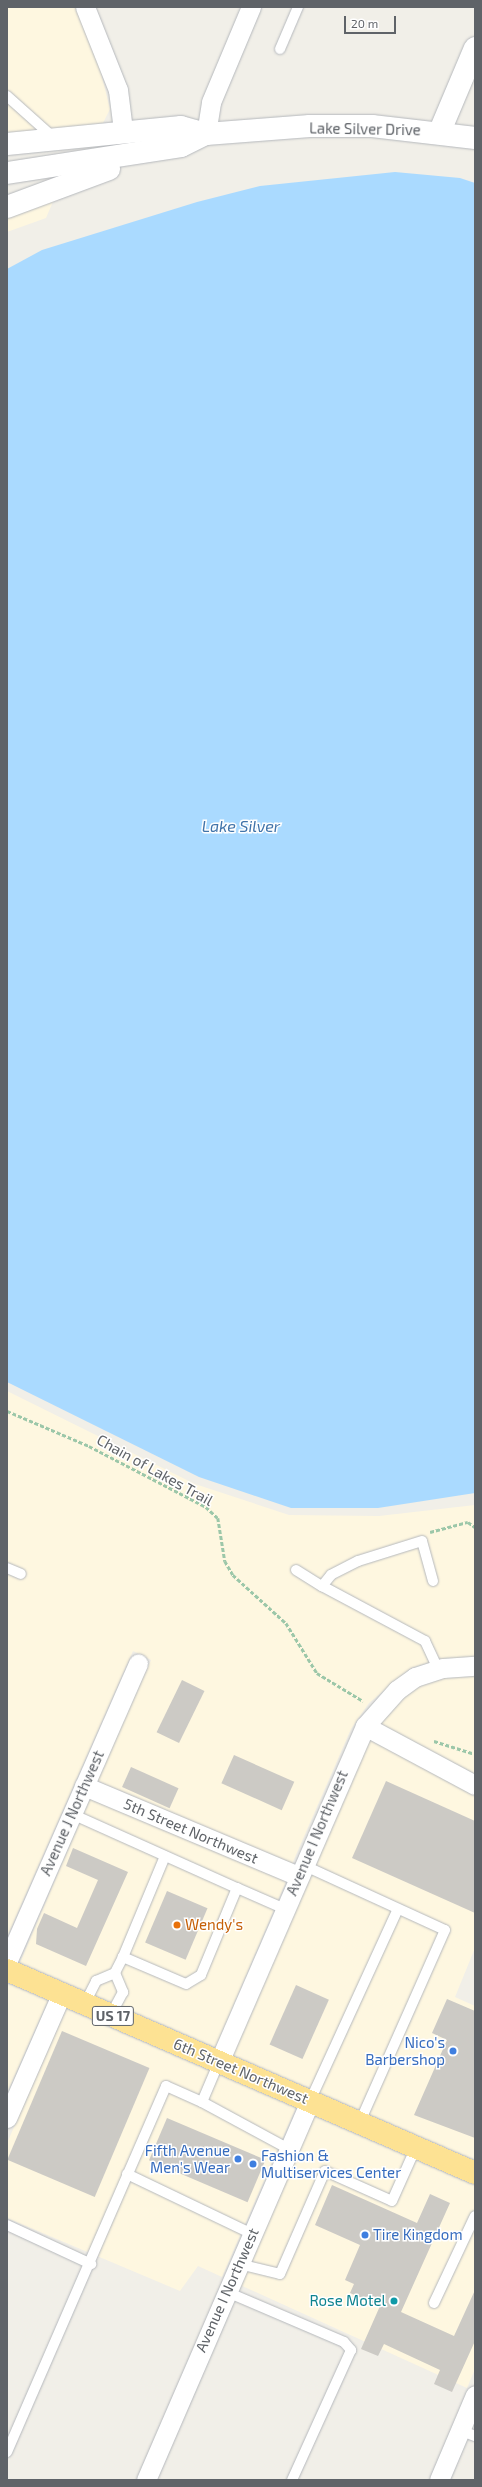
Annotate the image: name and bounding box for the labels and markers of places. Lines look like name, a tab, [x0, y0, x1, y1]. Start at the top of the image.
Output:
place label: Wendy's	[185, 1916, 243, 1934]
marker: Wendy's	[172, 1920, 182, 1930]
place label: Nico's Barbershop	[365, 2033, 445, 2068]
marker: Nico's Barbershop	[448, 2046, 458, 2056]
place label: Fifth Avenue Men's Wear	[144, 2141, 230, 2176]
place label: Fashion & Multiservices Center	[261, 2146, 401, 2181]
marker: Fifth Avenue Men's Wear	[233, 2154, 243, 2164]
marker: Fashion & Multiservices Center	[248, 2159, 258, 2169]
place label: Tire Kingdom	[373, 2226, 463, 2244]
marker: Tire Kingdom	[360, 2230, 370, 2240]
place label: Rose Motel	[309, 2292, 386, 2310]
marker: Rose Motel	[389, 2296, 399, 2306]

